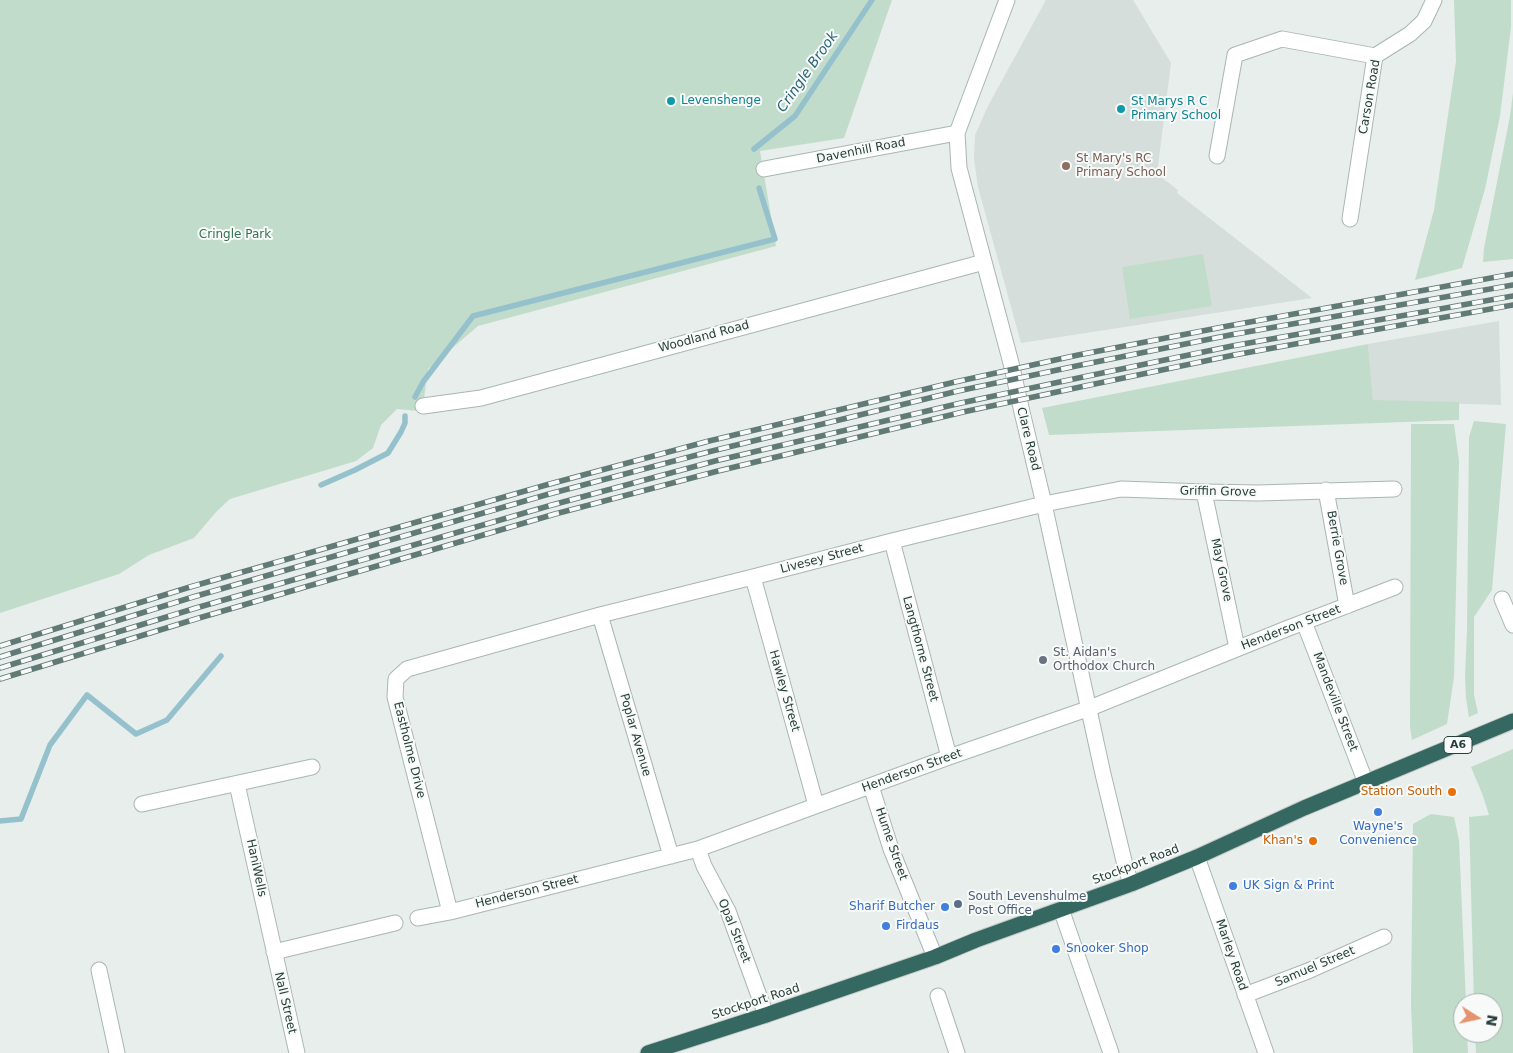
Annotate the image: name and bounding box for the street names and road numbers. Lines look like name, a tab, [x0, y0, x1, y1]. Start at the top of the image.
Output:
street label: Carson Road	[1356, 58, 1384, 136]
street label: Davenhill Road	[815, 135, 907, 167]
street label: Woodland Road	[657, 318, 751, 356]
street label: Clare Road	[1013, 406, 1043, 472]
street label: Griffin Grove	[1180, 484, 1256, 500]
street label: Berrie Grove	[1323, 510, 1351, 586]
street label: May Grove	[1207, 537, 1235, 603]
street label: Livesey Street	[779, 541, 865, 577]
street label: Langthorne Street	[899, 595, 941, 703]
street label: Henderson Street	[1239, 602, 1343, 654]
street label: Hawley Street	[765, 649, 803, 733]
street label: Mandeville Street	[1309, 650, 1361, 754]
street label: Poplar Avenue	[616, 692, 654, 778]
street label: Eastholme Drive	[390, 700, 428, 800]
road number: A6	[1444, 736, 1472, 754]
street label: Henderson Street	[860, 746, 964, 796]
street label: Hume Street	[872, 806, 910, 882]
street label: HaniWells	[243, 838, 269, 898]
street label: Stockport Road	[1091, 842, 1181, 888]
street label: Henderson Street	[474, 872, 580, 912]
street label: Opal Street	[715, 897, 753, 965]
street label: Marley Road	[1212, 917, 1250, 993]
street label: Samuel Street	[1273, 944, 1357, 990]
street label: Nall Street	[271, 971, 299, 1035]
street label: Stockport Road	[710, 981, 802, 1023]

